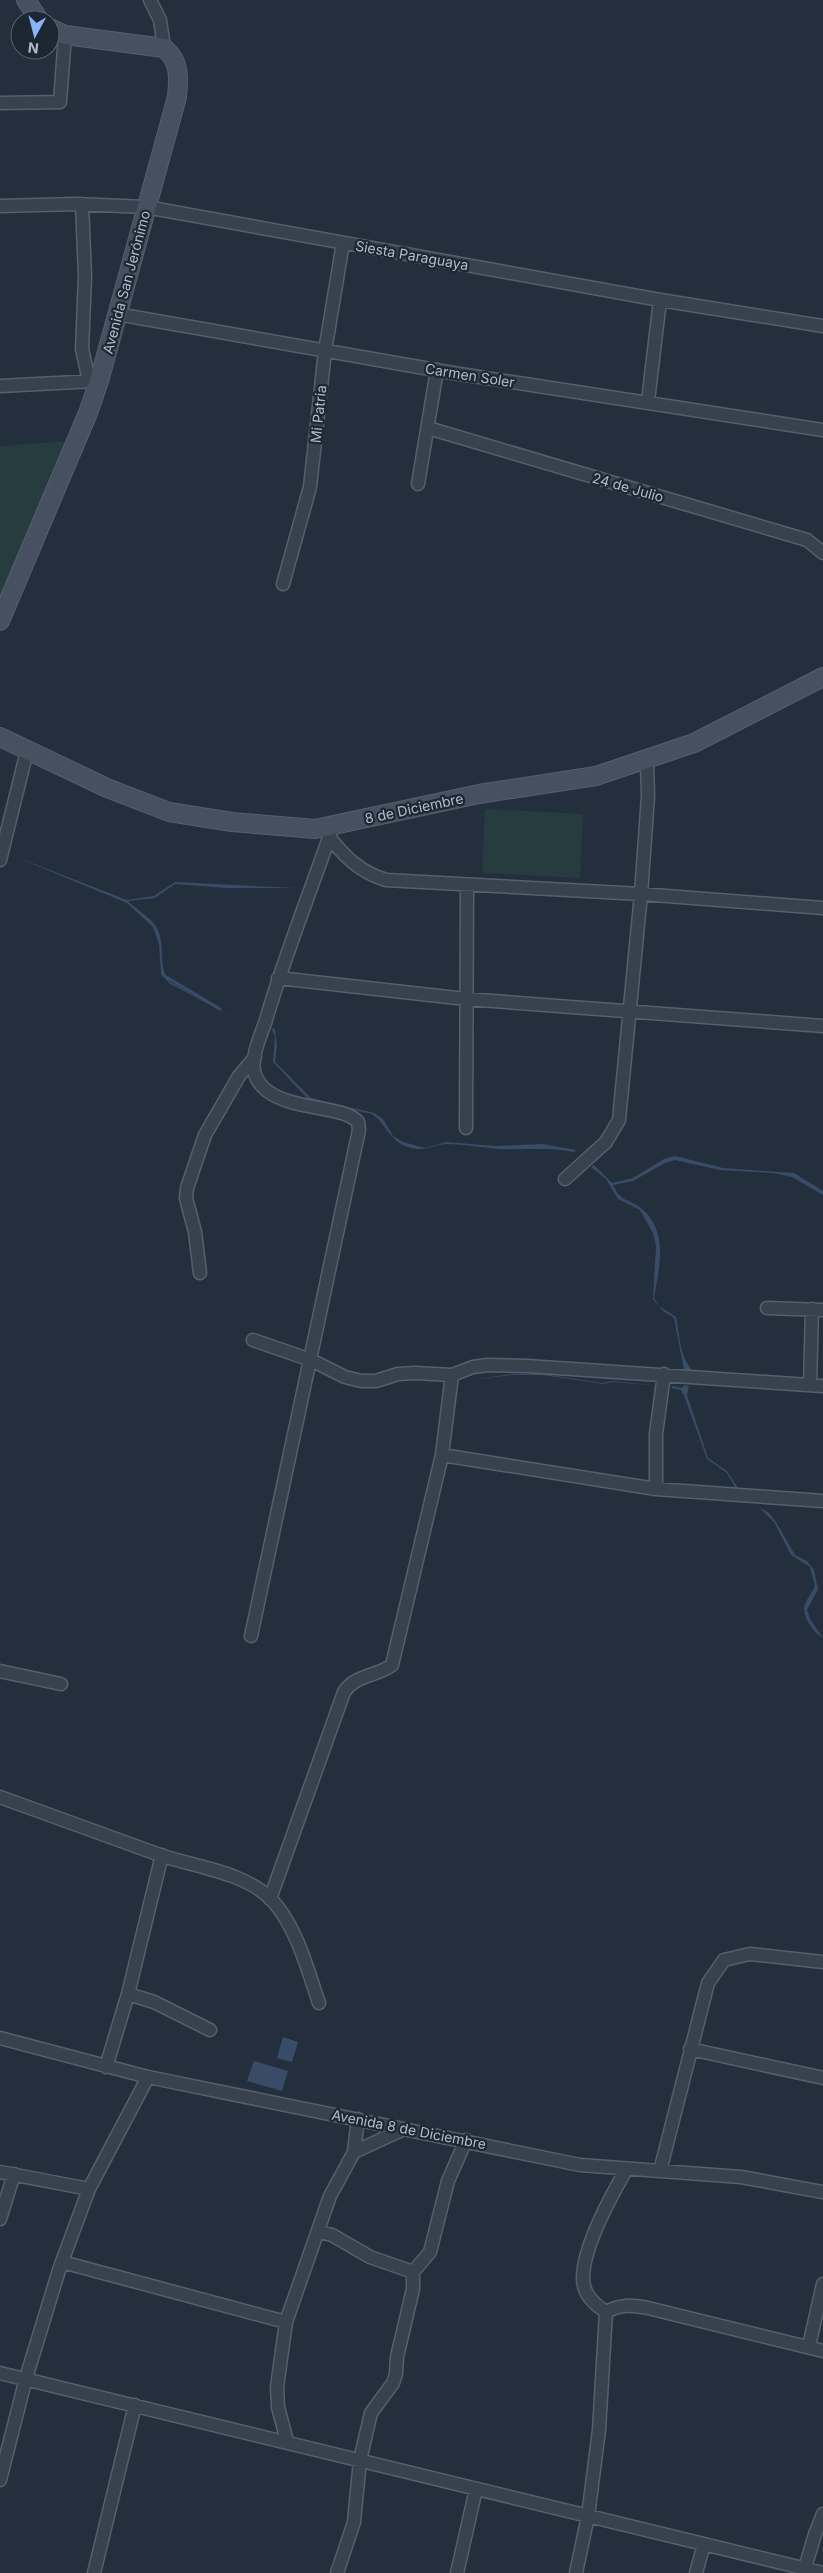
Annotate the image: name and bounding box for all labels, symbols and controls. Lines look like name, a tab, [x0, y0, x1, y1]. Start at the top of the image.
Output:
north arrow	[10, 10, 60, 60]
text: N	[27, 39, 40, 57]
street label: Avenida San Jerónimo	[99, 209, 153, 355]
street label: Siesta Paraguaya	[354, 237, 470, 273]
street label: Carmen Soler	[424, 360, 516, 390]
street label: Mi Patria	[307, 384, 329, 444]
street label: 24 de Julio	[590, 469, 666, 505]
street label: 8 de Diciembre	[363, 789, 465, 827]
street label: Avenida 8 de Diciembre	[330, 2106, 488, 2152]

